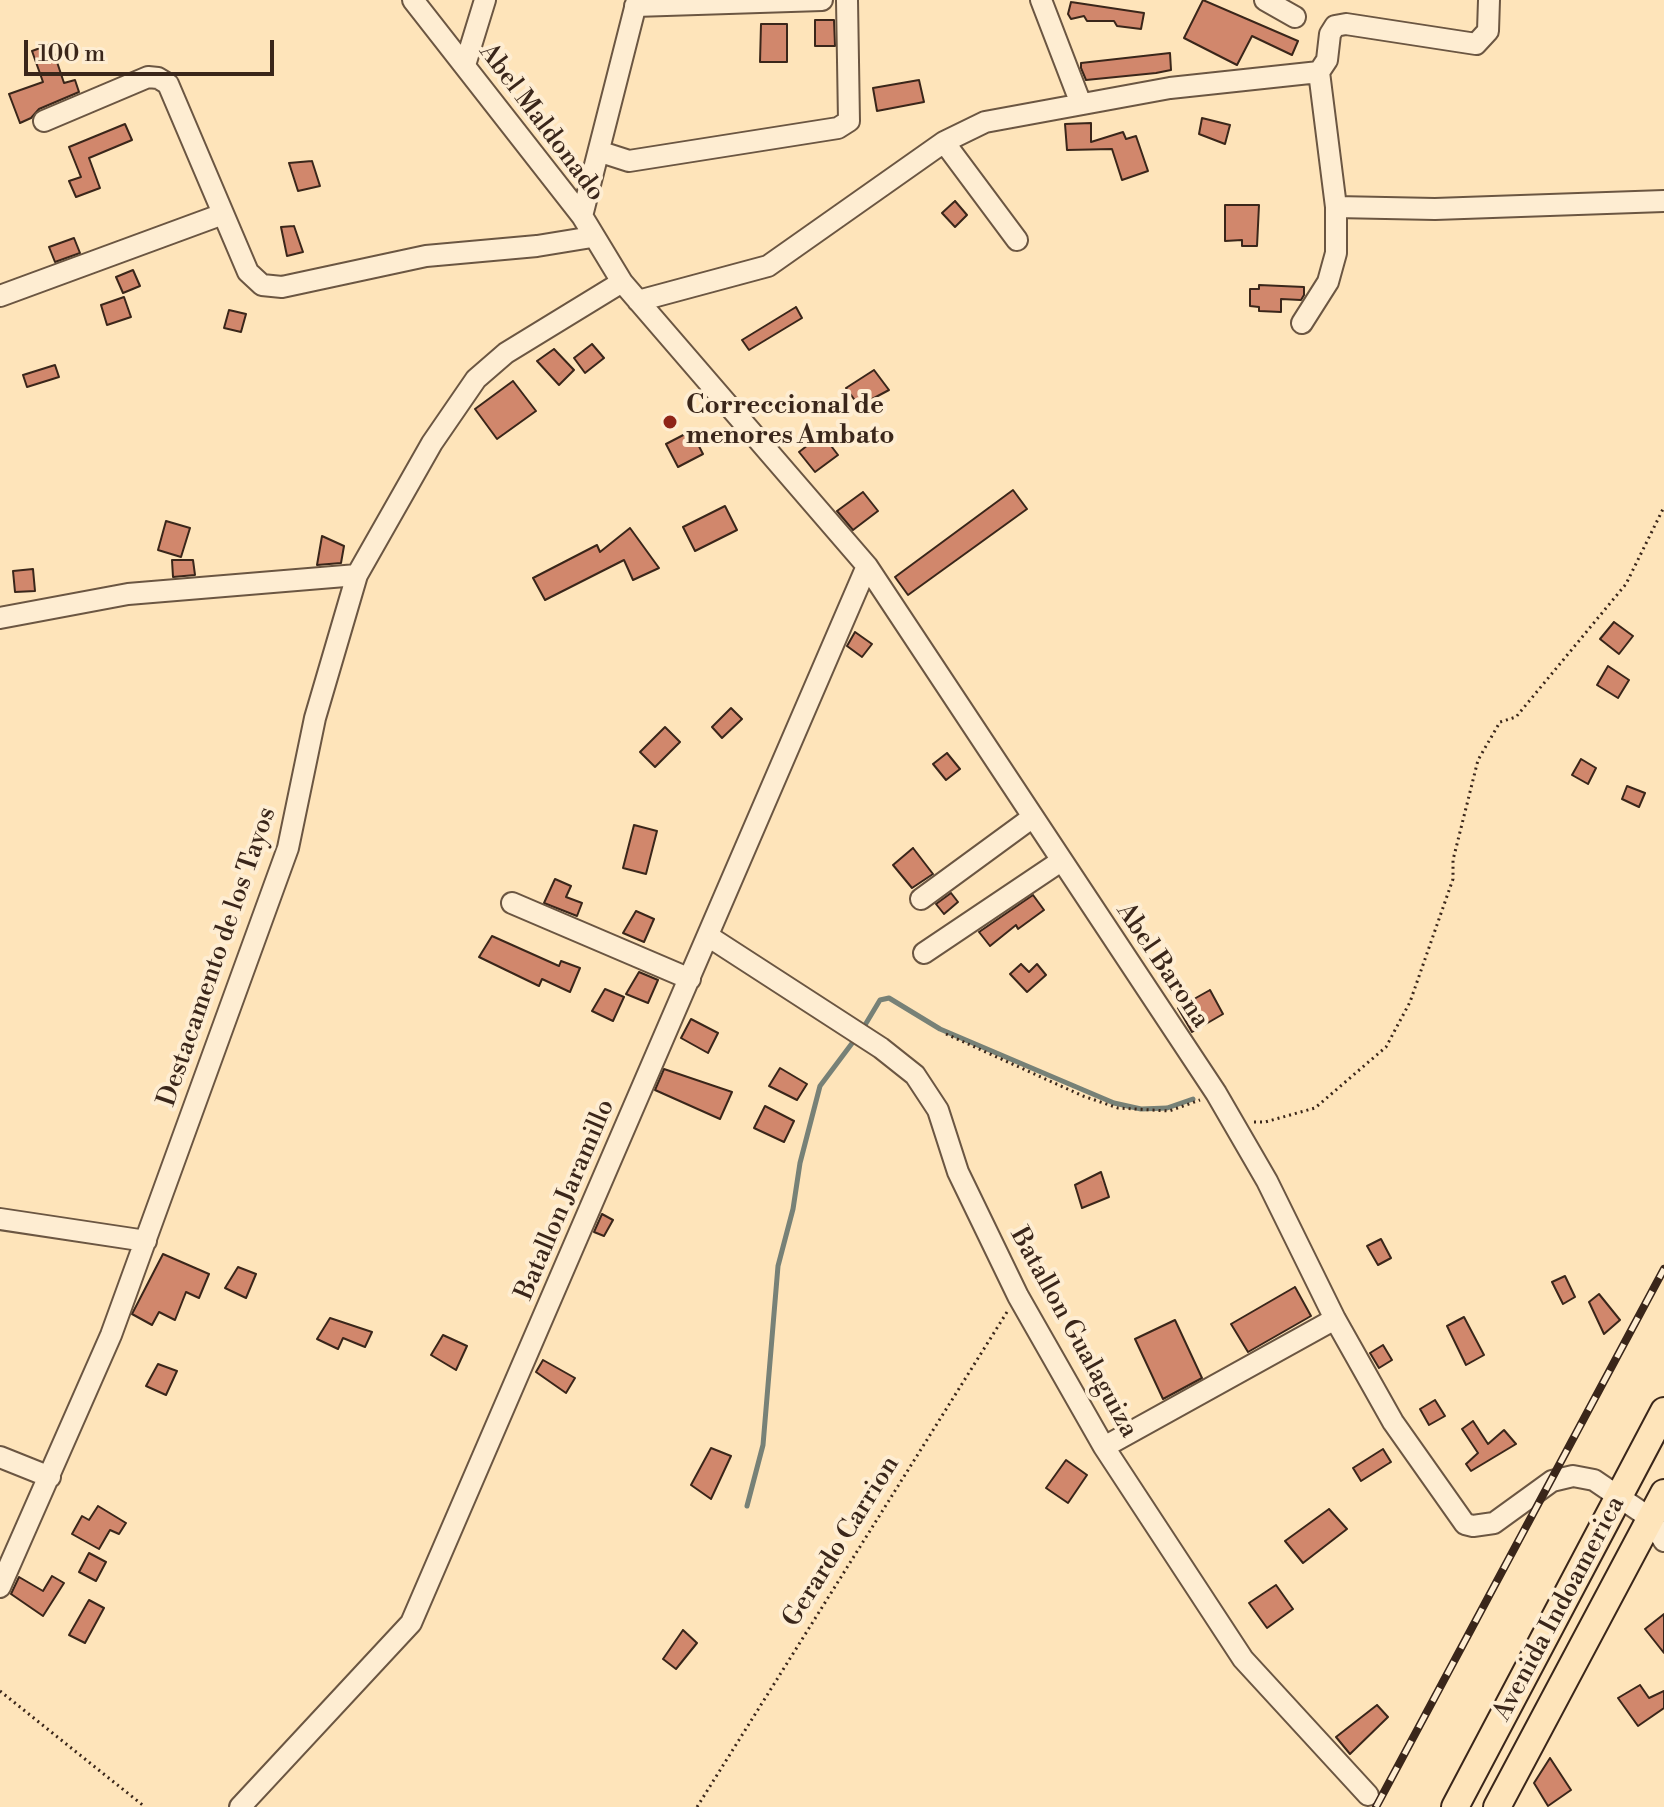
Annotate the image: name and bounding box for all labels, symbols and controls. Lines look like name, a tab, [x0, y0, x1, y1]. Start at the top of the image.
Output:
scale bar	[28, 24, 278, 74]
street label: Abel Maldonado	[471, 38, 611, 208]
text: 100 m	[38, 39, 105, 69]
place label: Correccional de menores Ambato	[686, 391, 895, 452]
marker: Correccional de menores Ambato	[661, 413, 679, 431]
street label: Destacamento de los Tayos	[152, 803, 284, 1111]
street label: Abel Barona	[1109, 898, 1215, 1034]
street label: Batallon Jaramillo	[510, 1095, 622, 1305]
street label: Batallon Gualaguiza	[1002, 1222, 1144, 1444]
street label: Gerardo Carrion	[777, 1451, 907, 1633]
street label: Avenida Indoamerica	[1488, 1491, 1632, 1727]

